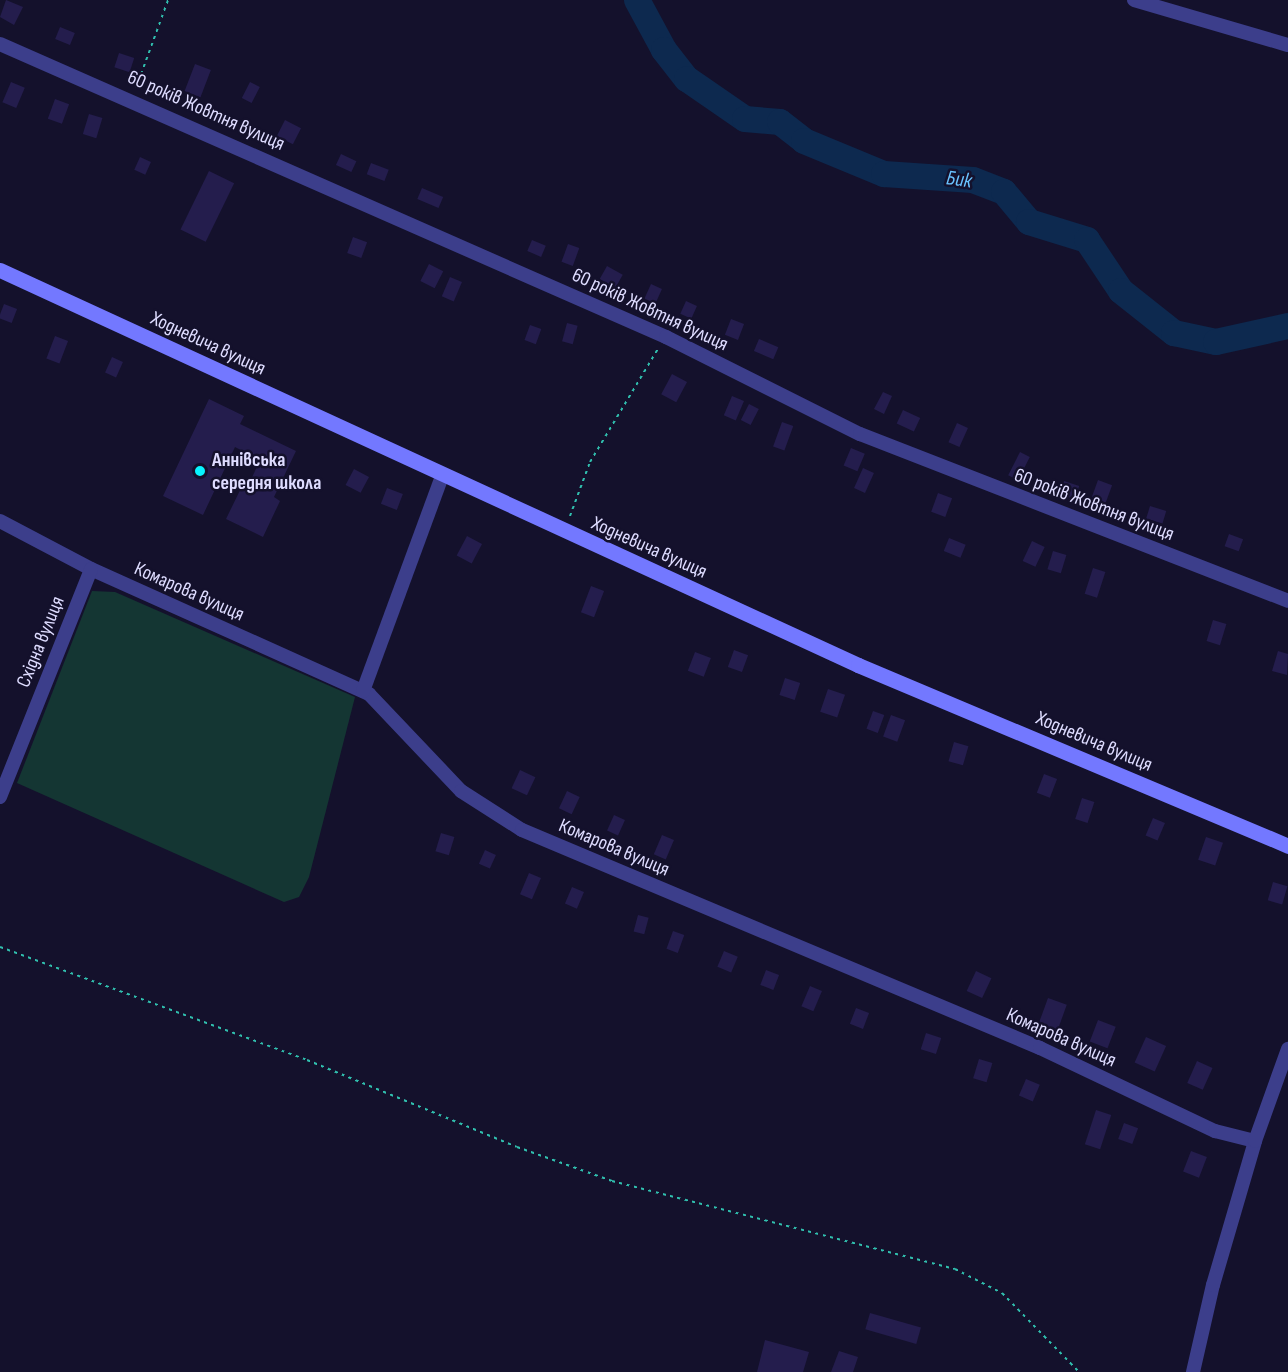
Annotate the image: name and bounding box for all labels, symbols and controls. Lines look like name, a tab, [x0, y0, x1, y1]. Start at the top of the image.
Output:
street label: 60 років Жовтня вулиця	[124, 66, 288, 156]
water label: Бик	[945, 166, 973, 194]
street label: 60 років Жовтня вулиця	[568, 263, 732, 357]
street label: Ходневича вулиця	[147, 307, 269, 381]
place label: Аннівська середня школа	[212, 448, 321, 495]
street label: 60 років Жовтня вулиця	[1011, 463, 1177, 547]
marker: Аннівська середня школа	[193, 464, 207, 478]
street label: Ходневича вулиця	[587, 512, 711, 584]
street label: Комарова вулиця	[130, 557, 248, 627]
street label: Східна вулиця	[12, 593, 70, 691]
street label: Ходневича вулиця	[1032, 707, 1156, 777]
street label: Комарова вулиця	[555, 814, 673, 882]
street label: Комарова вулиця	[1002, 1003, 1120, 1073]

